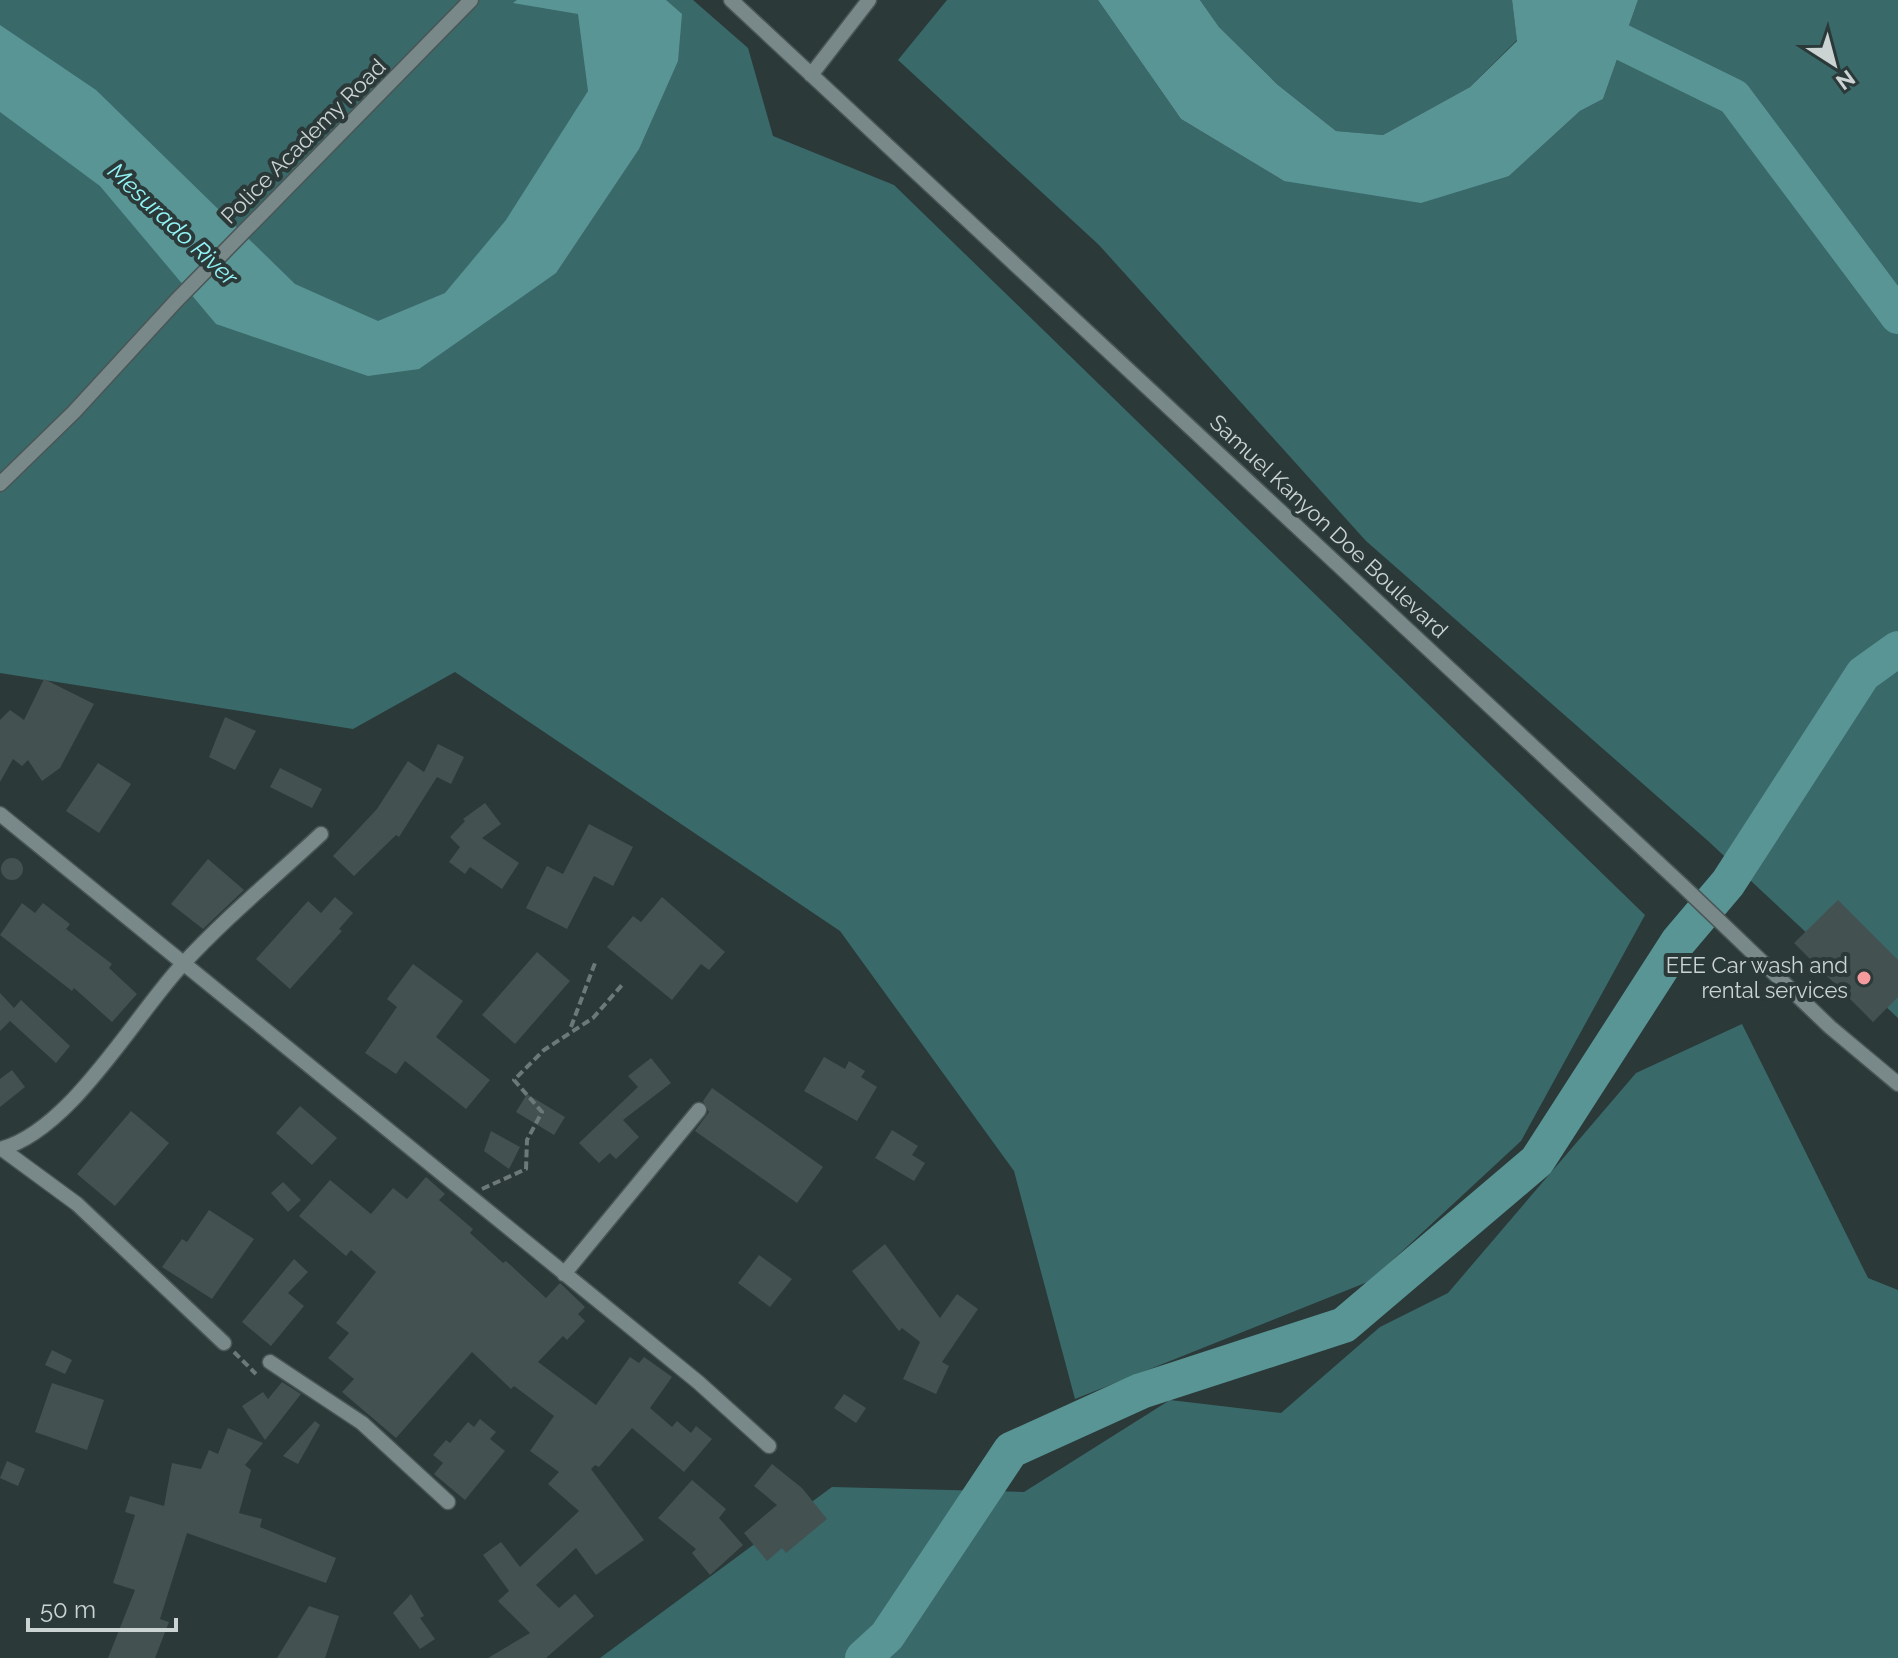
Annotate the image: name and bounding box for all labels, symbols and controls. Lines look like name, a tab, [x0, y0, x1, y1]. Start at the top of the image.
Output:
north arrow	[1794, 24, 1874, 104]
street label: Police Academy Road	[215, 53, 391, 229]
text: N	[1831, 65, 1860, 96]
water label: Mesurado River	[102, 157, 244, 292]
street label: Samuel Kanyon Doe Boulevard	[1205, 409, 1453, 643]
place label: EEE Car wash and rental services	[1666, 952, 1848, 1003]
marker: EEE Car wash and rental services	[1855, 969, 1873, 987]
scale bar	[28, 1582, 176, 1632]
text: 50 m	[40, 1595, 96, 1624]

